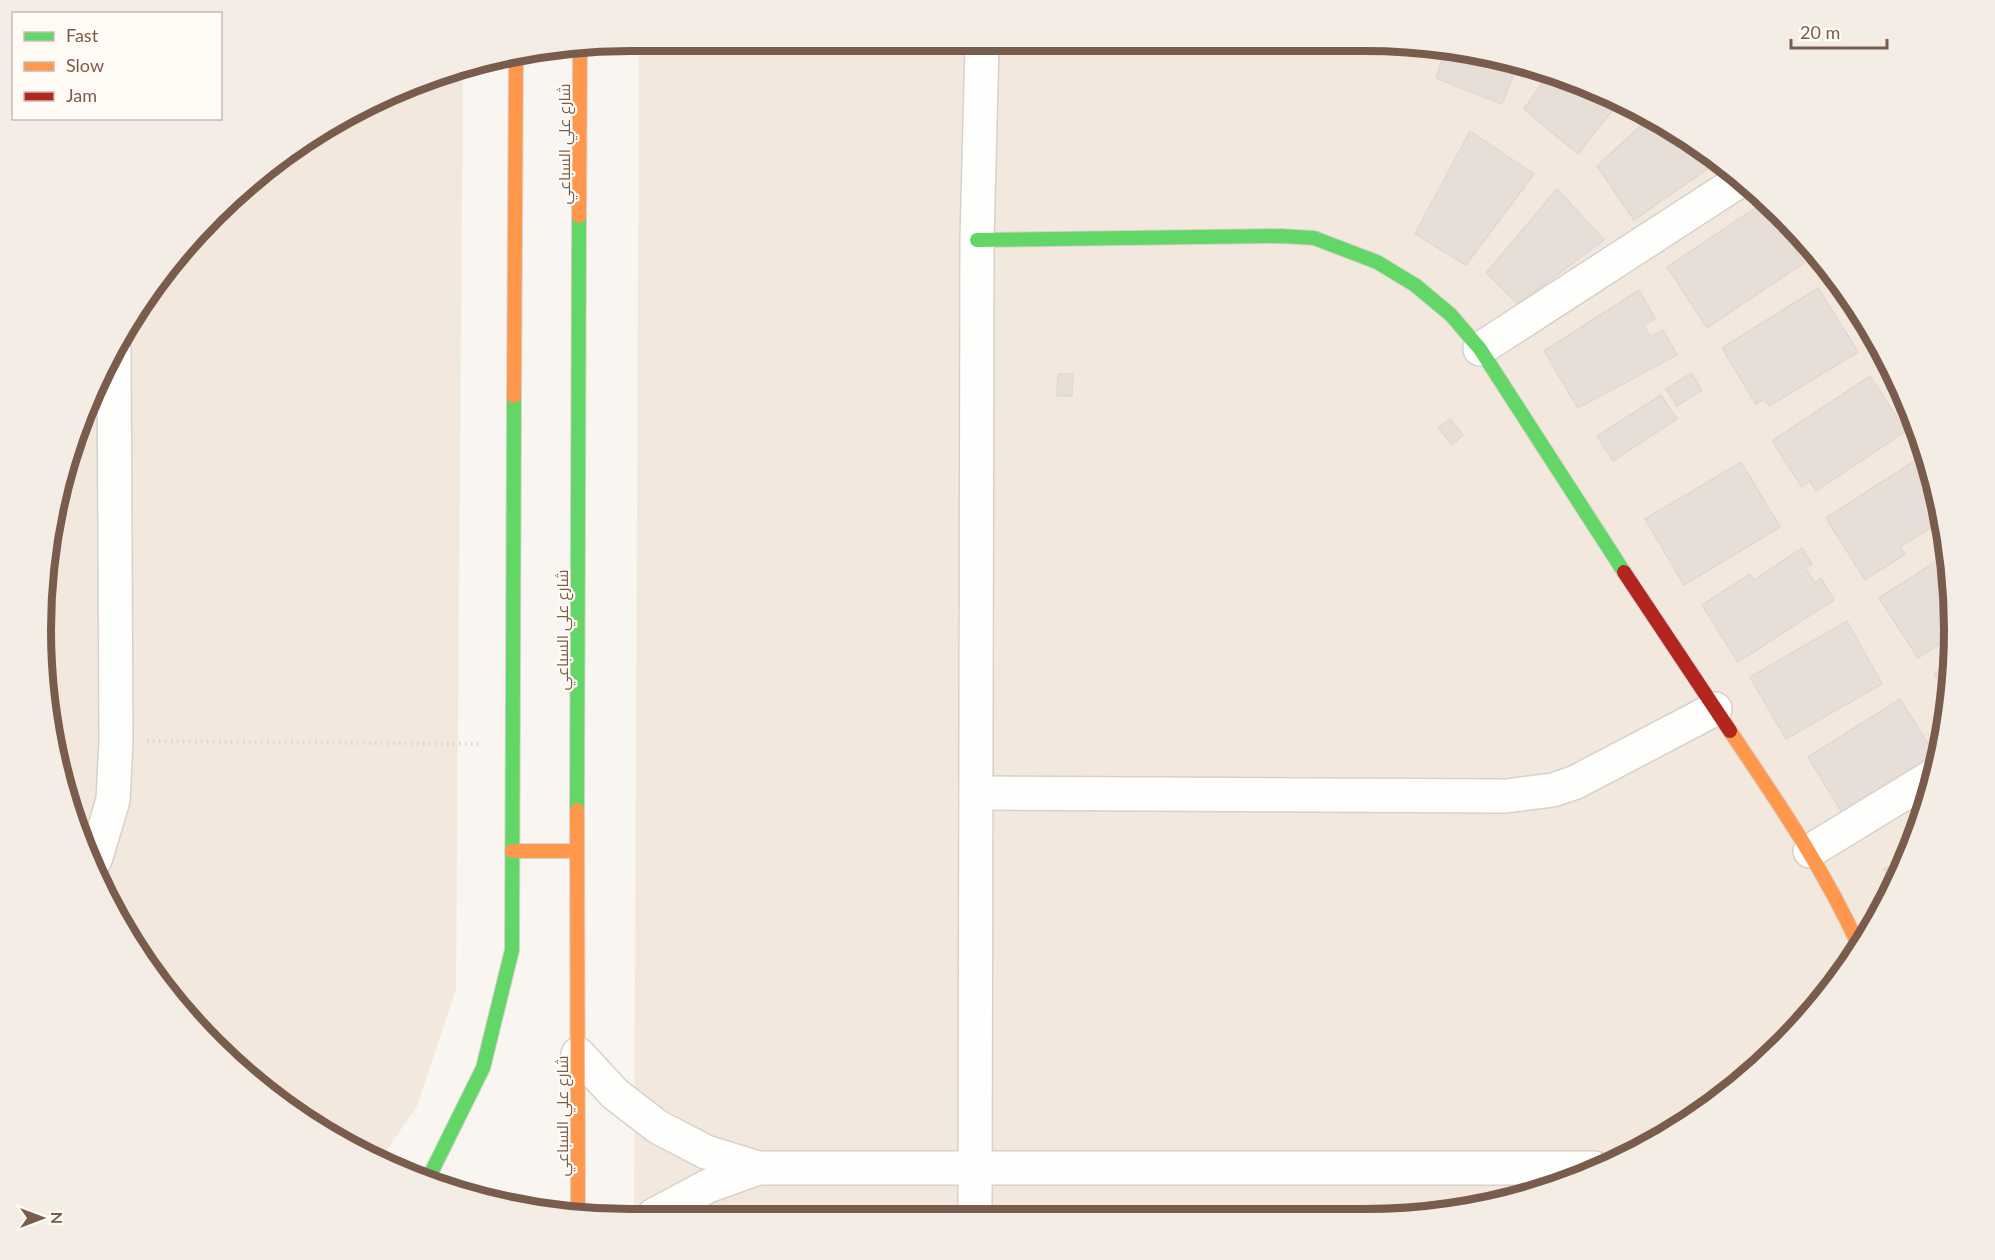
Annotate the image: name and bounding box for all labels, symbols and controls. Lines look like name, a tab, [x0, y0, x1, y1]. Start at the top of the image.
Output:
legend	[12, 12, 222, 120]
scale bar	[1791, 12, 1887, 50]
text: 20 m	[1800, 21, 1840, 43]
text: Fast	[66, 24, 99, 46]
text: Slow	[66, 54, 104, 76]
text: Jam	[66, 84, 97, 106]
street label: شارع علي السباعي	[554, 84, 578, 205]
street label: شارع علي السباعي	[552, 570, 576, 691]
street label: شارع علي السباعي	[552, 1056, 576, 1177]
north arrow	[12, 1188, 72, 1248]
text: N	[48, 1212, 67, 1224]

